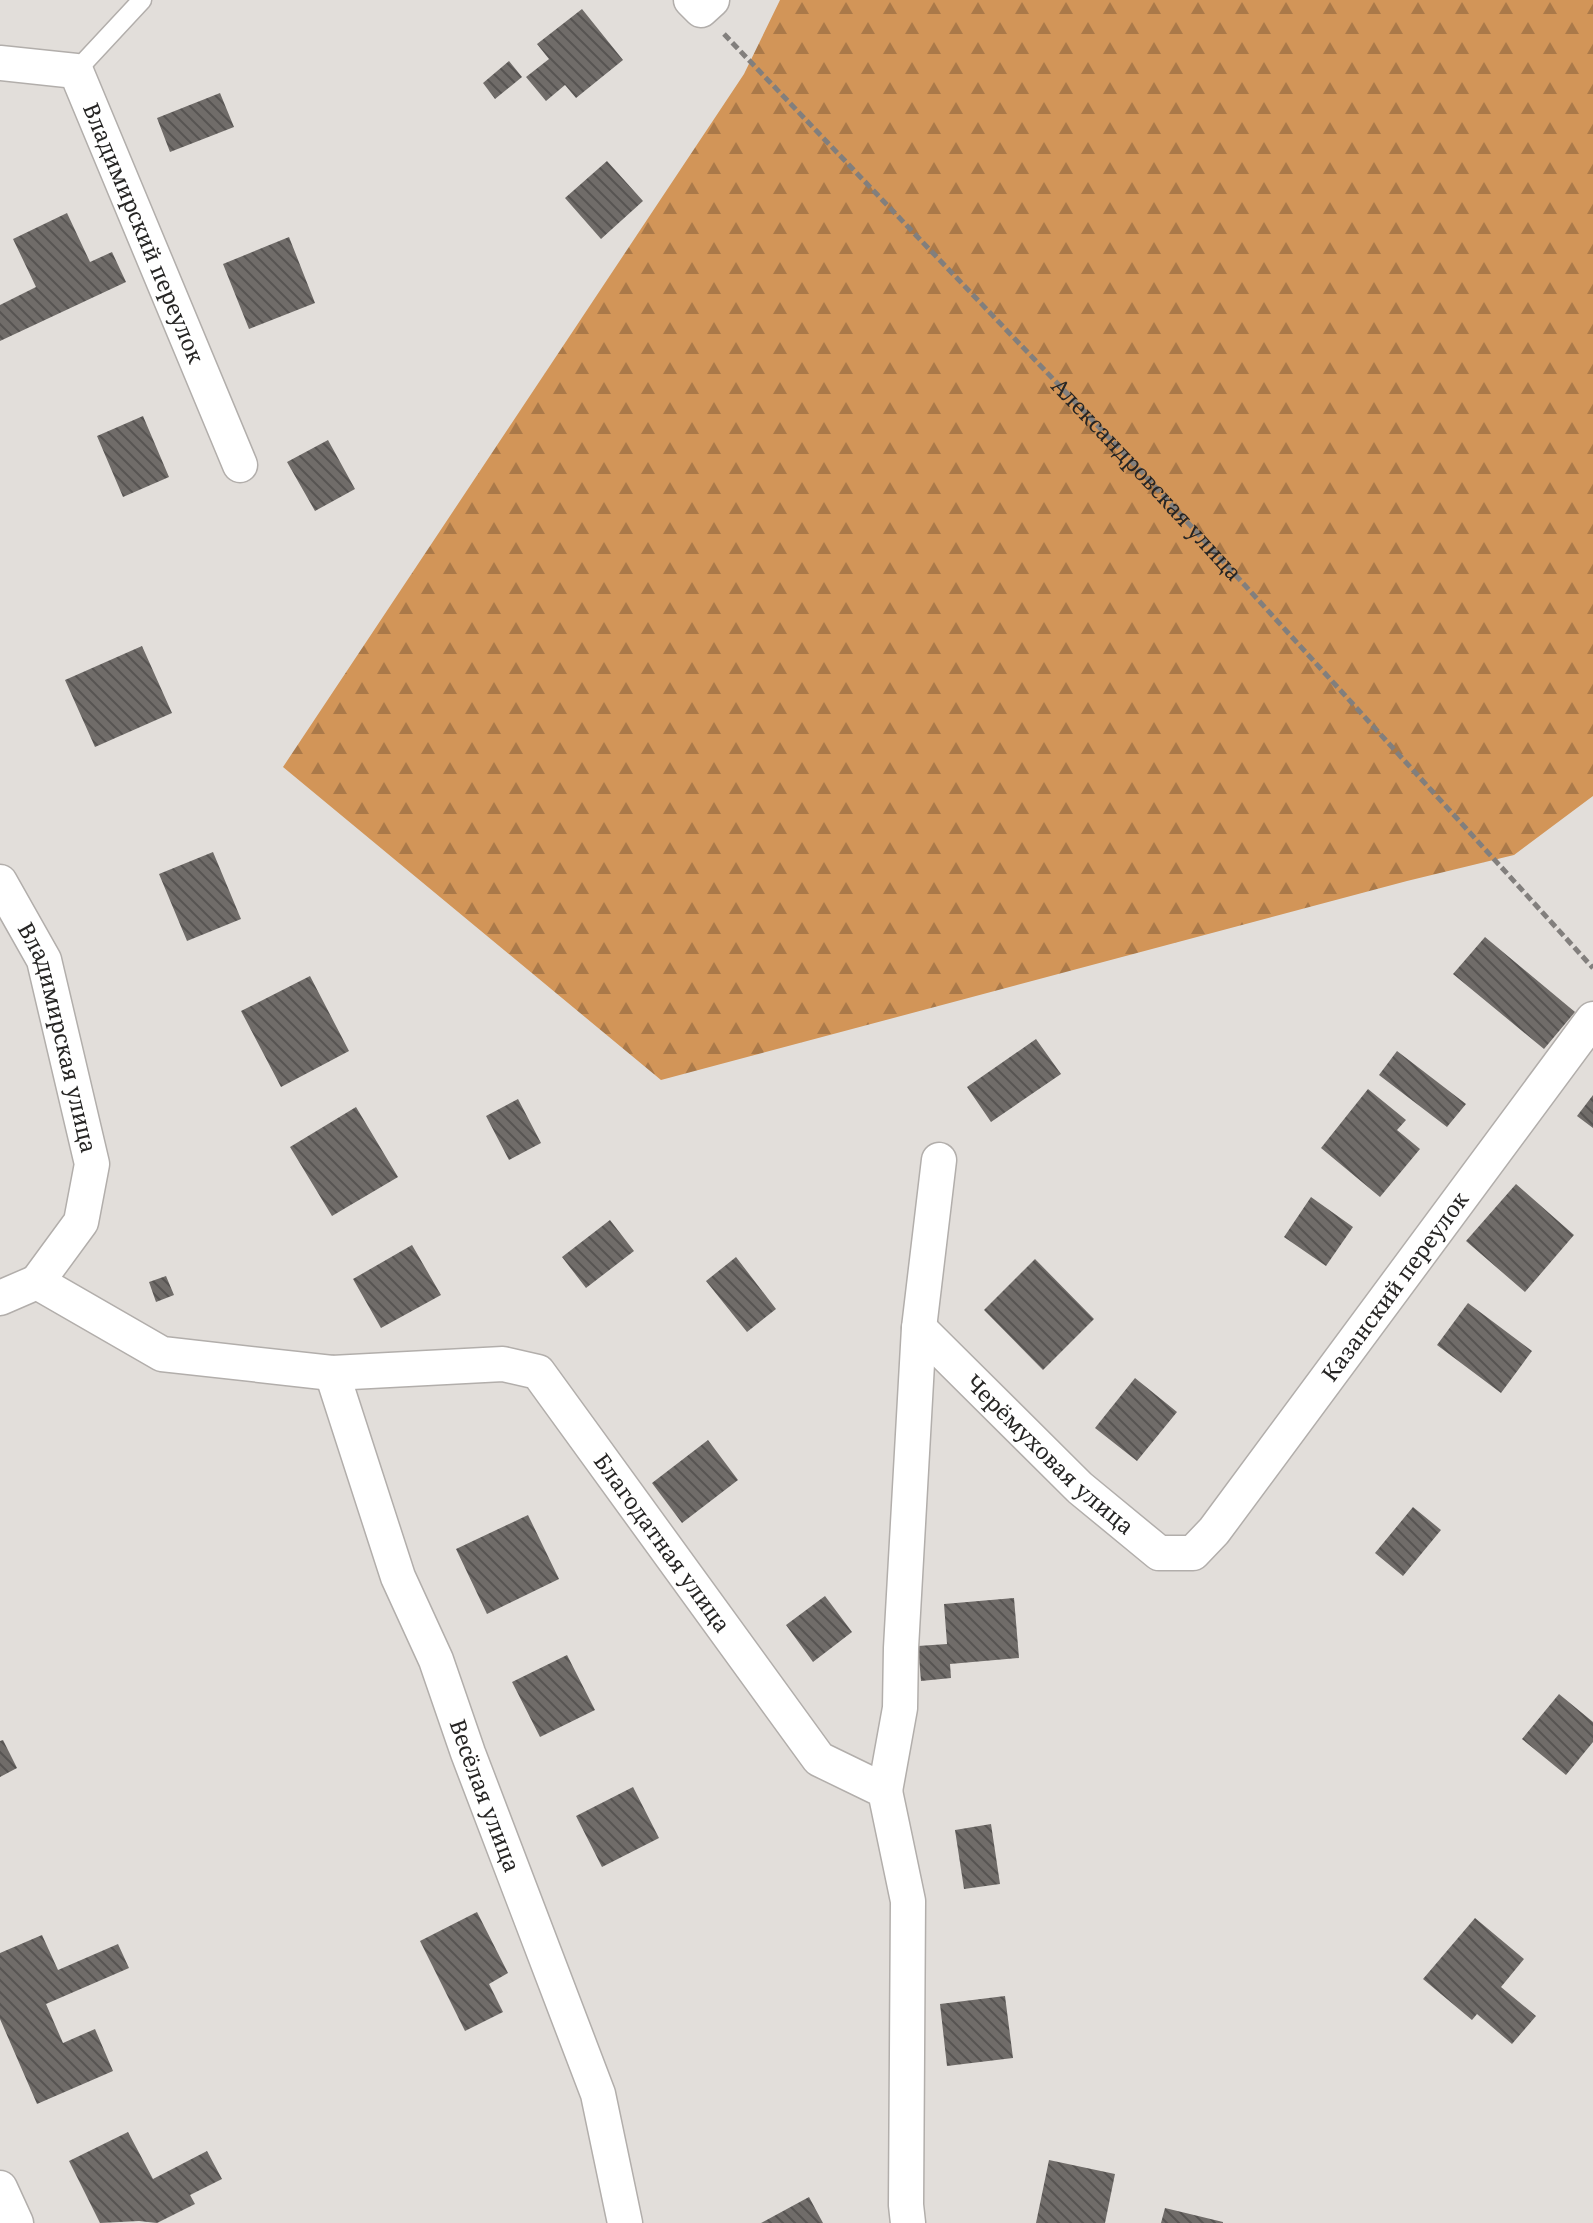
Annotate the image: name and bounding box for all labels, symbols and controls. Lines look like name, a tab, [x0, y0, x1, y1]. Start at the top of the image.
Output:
street label: Владимирский переулок	[77, 98, 212, 368]
street label: Александровская улица	[1046, 371, 1249, 587]
street label: Владимирская улица	[12, 917, 105, 1156]
street label: Казанский переулок	[1314, 1184, 1475, 1387]
street label: Черёмуховая улица	[960, 1367, 1141, 1541]
street label: Благодатная улица	[588, 1447, 738, 1638]
street label: Весёлая улица	[444, 1715, 528, 1876]

